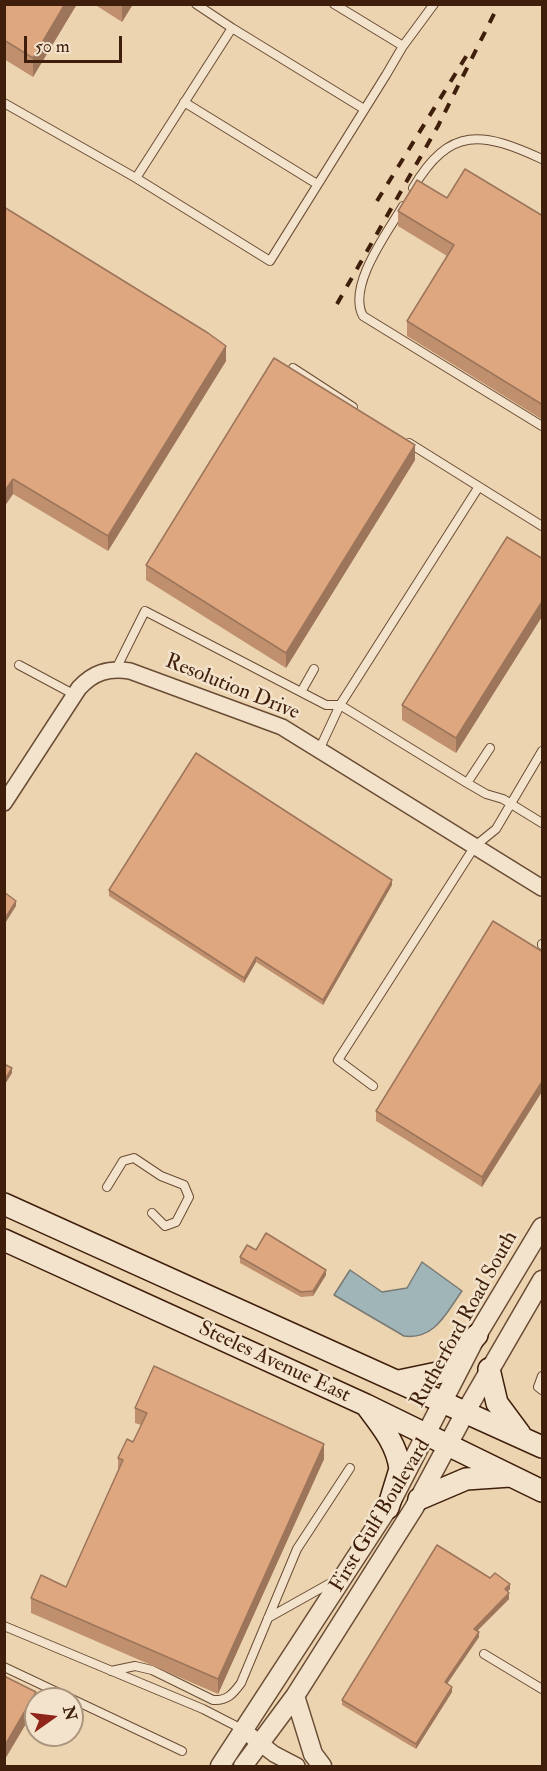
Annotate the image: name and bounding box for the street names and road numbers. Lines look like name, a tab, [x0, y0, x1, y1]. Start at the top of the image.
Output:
street label: Resolution Drive	[161, 650, 303, 726]
street label: Rutherford Road South	[406, 1227, 524, 1413]
street label: Steeles Avenue East	[194, 1317, 354, 1409]
street label: First Gulf Boulevard	[325, 1435, 437, 1597]

